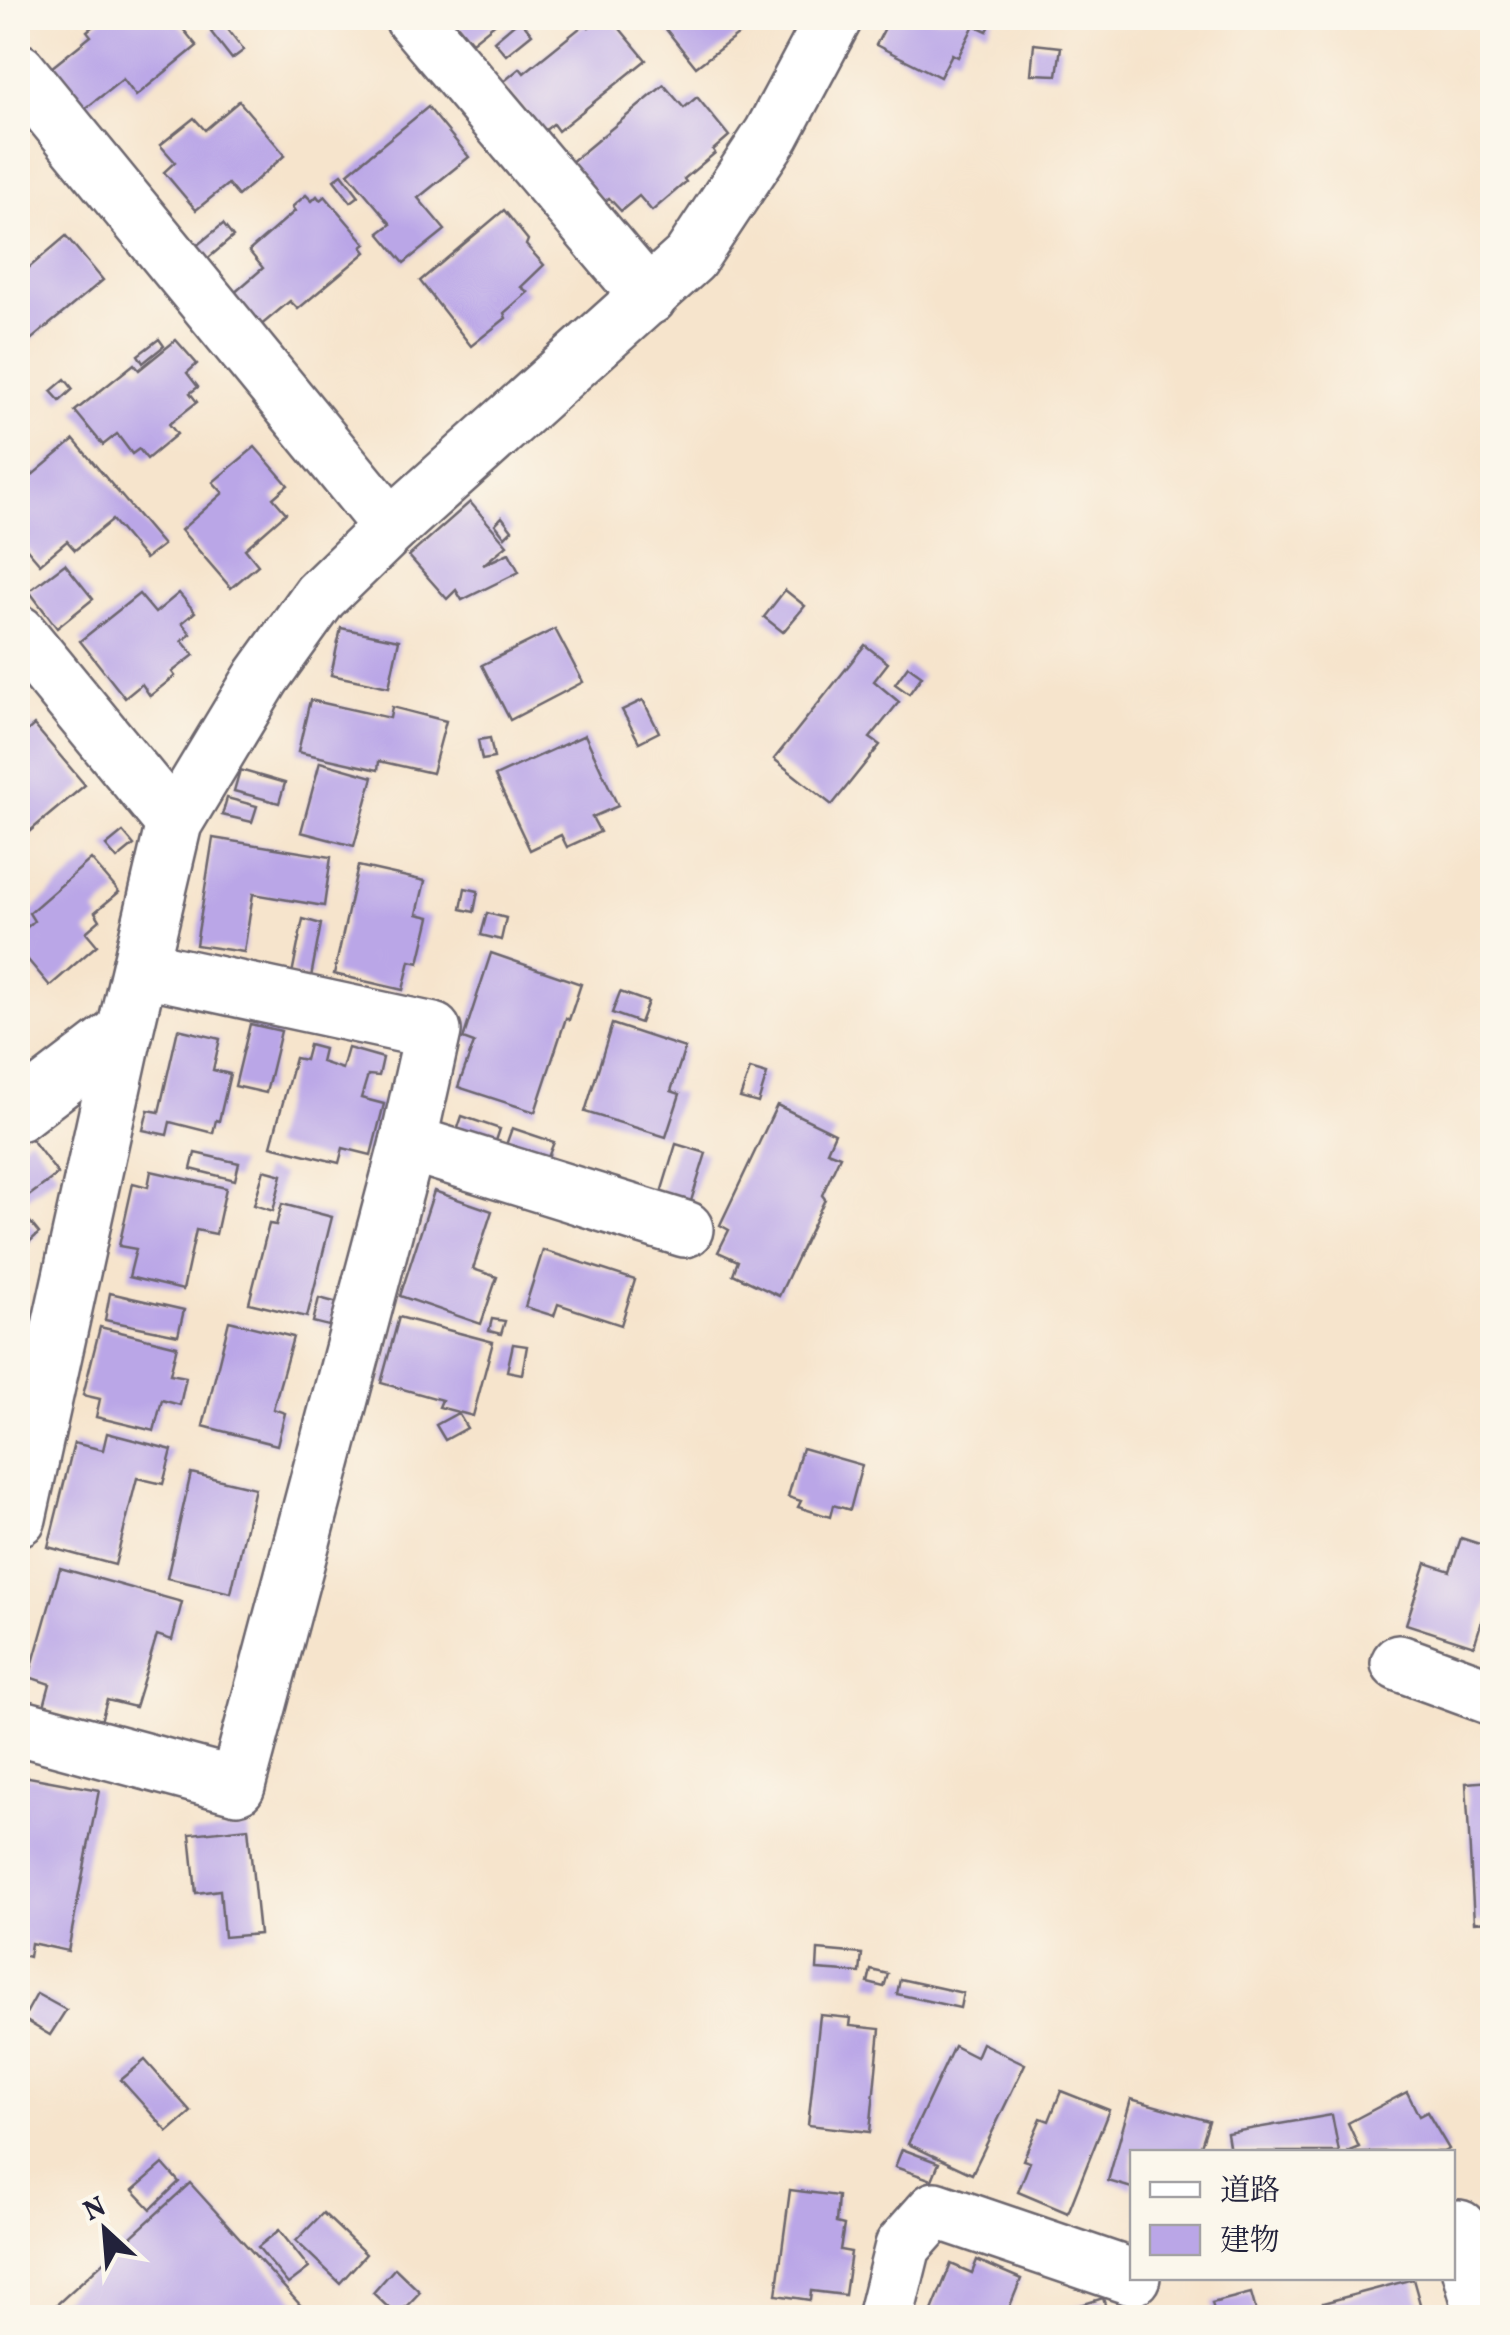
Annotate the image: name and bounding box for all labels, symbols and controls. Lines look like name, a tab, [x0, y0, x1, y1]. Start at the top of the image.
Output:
legend	[1130, 2150, 1455, 2280]
text: 道路	[1220, 2171, 1280, 2213]
north arrow	[55, 2180, 155, 2280]
text: N	[77, 2188, 113, 2232]
text: 建物	[1220, 2221, 1280, 2263]

